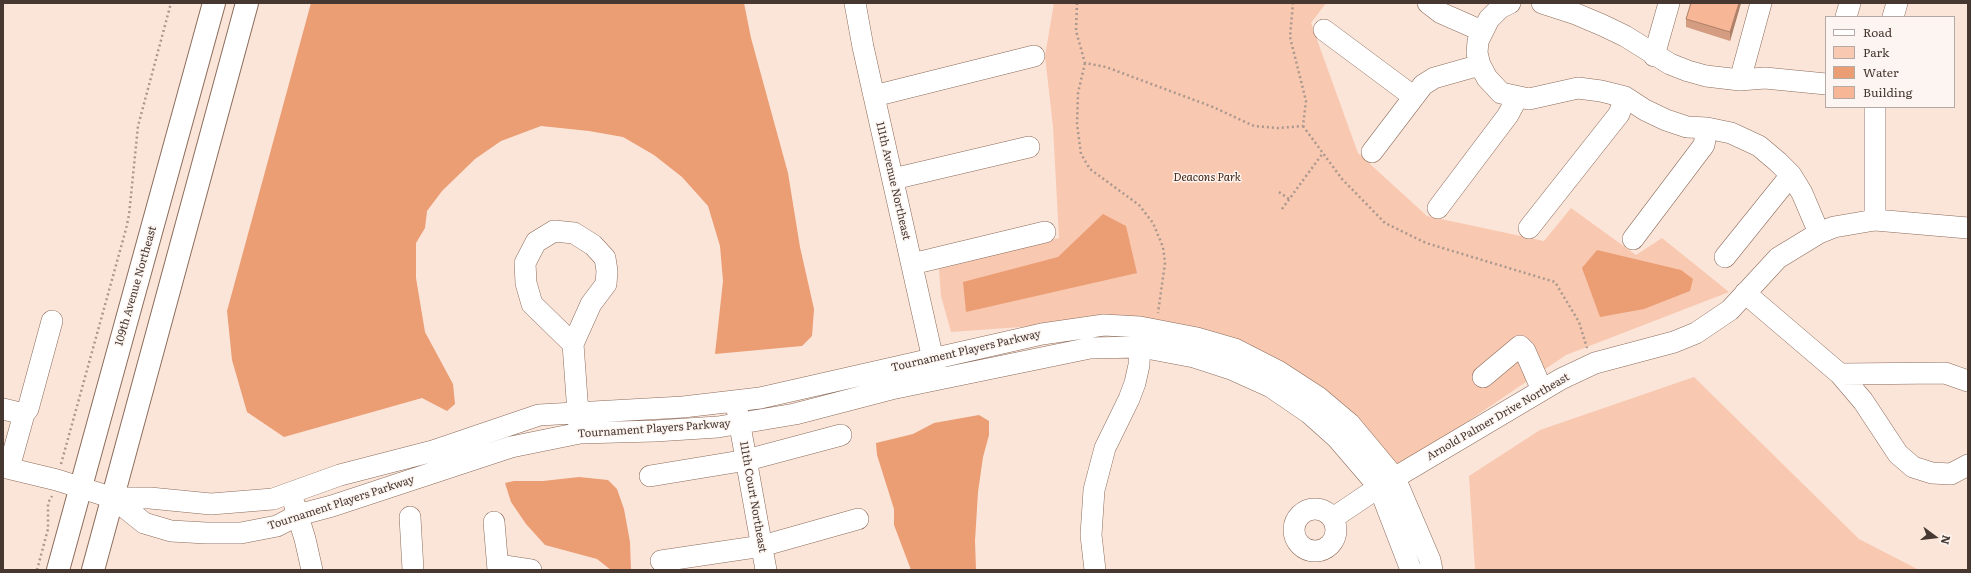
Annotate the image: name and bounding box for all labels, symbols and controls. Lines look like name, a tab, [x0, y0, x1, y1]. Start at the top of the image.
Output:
legend	[1825, 16, 1955, 108]
text: Road	[1863, 23, 1892, 41]
text: Park	[1863, 43, 1889, 61]
text: Water	[1863, 63, 1899, 81]
text: Building	[1863, 83, 1912, 101]
street label: 111th Avenue Northeast	[873, 121, 913, 241]
park label: Deacons Park	[1173, 171, 1241, 185]
street label: 109th Avenue Northeast	[113, 225, 159, 347]
street label: Tournament Players Parkway	[890, 327, 1042, 375]
street label: Arnold Palmer Drive Northeast	[1424, 371, 1572, 463]
street label: Tournament Players Parkway	[577, 417, 731, 441]
street label: 111th Court Northeast	[737, 440, 769, 554]
street label: Tournament Players Parkway	[266, 473, 416, 533]
north arrow	[1915, 517, 1955, 557]
text: N	[1938, 534, 1956, 547]

